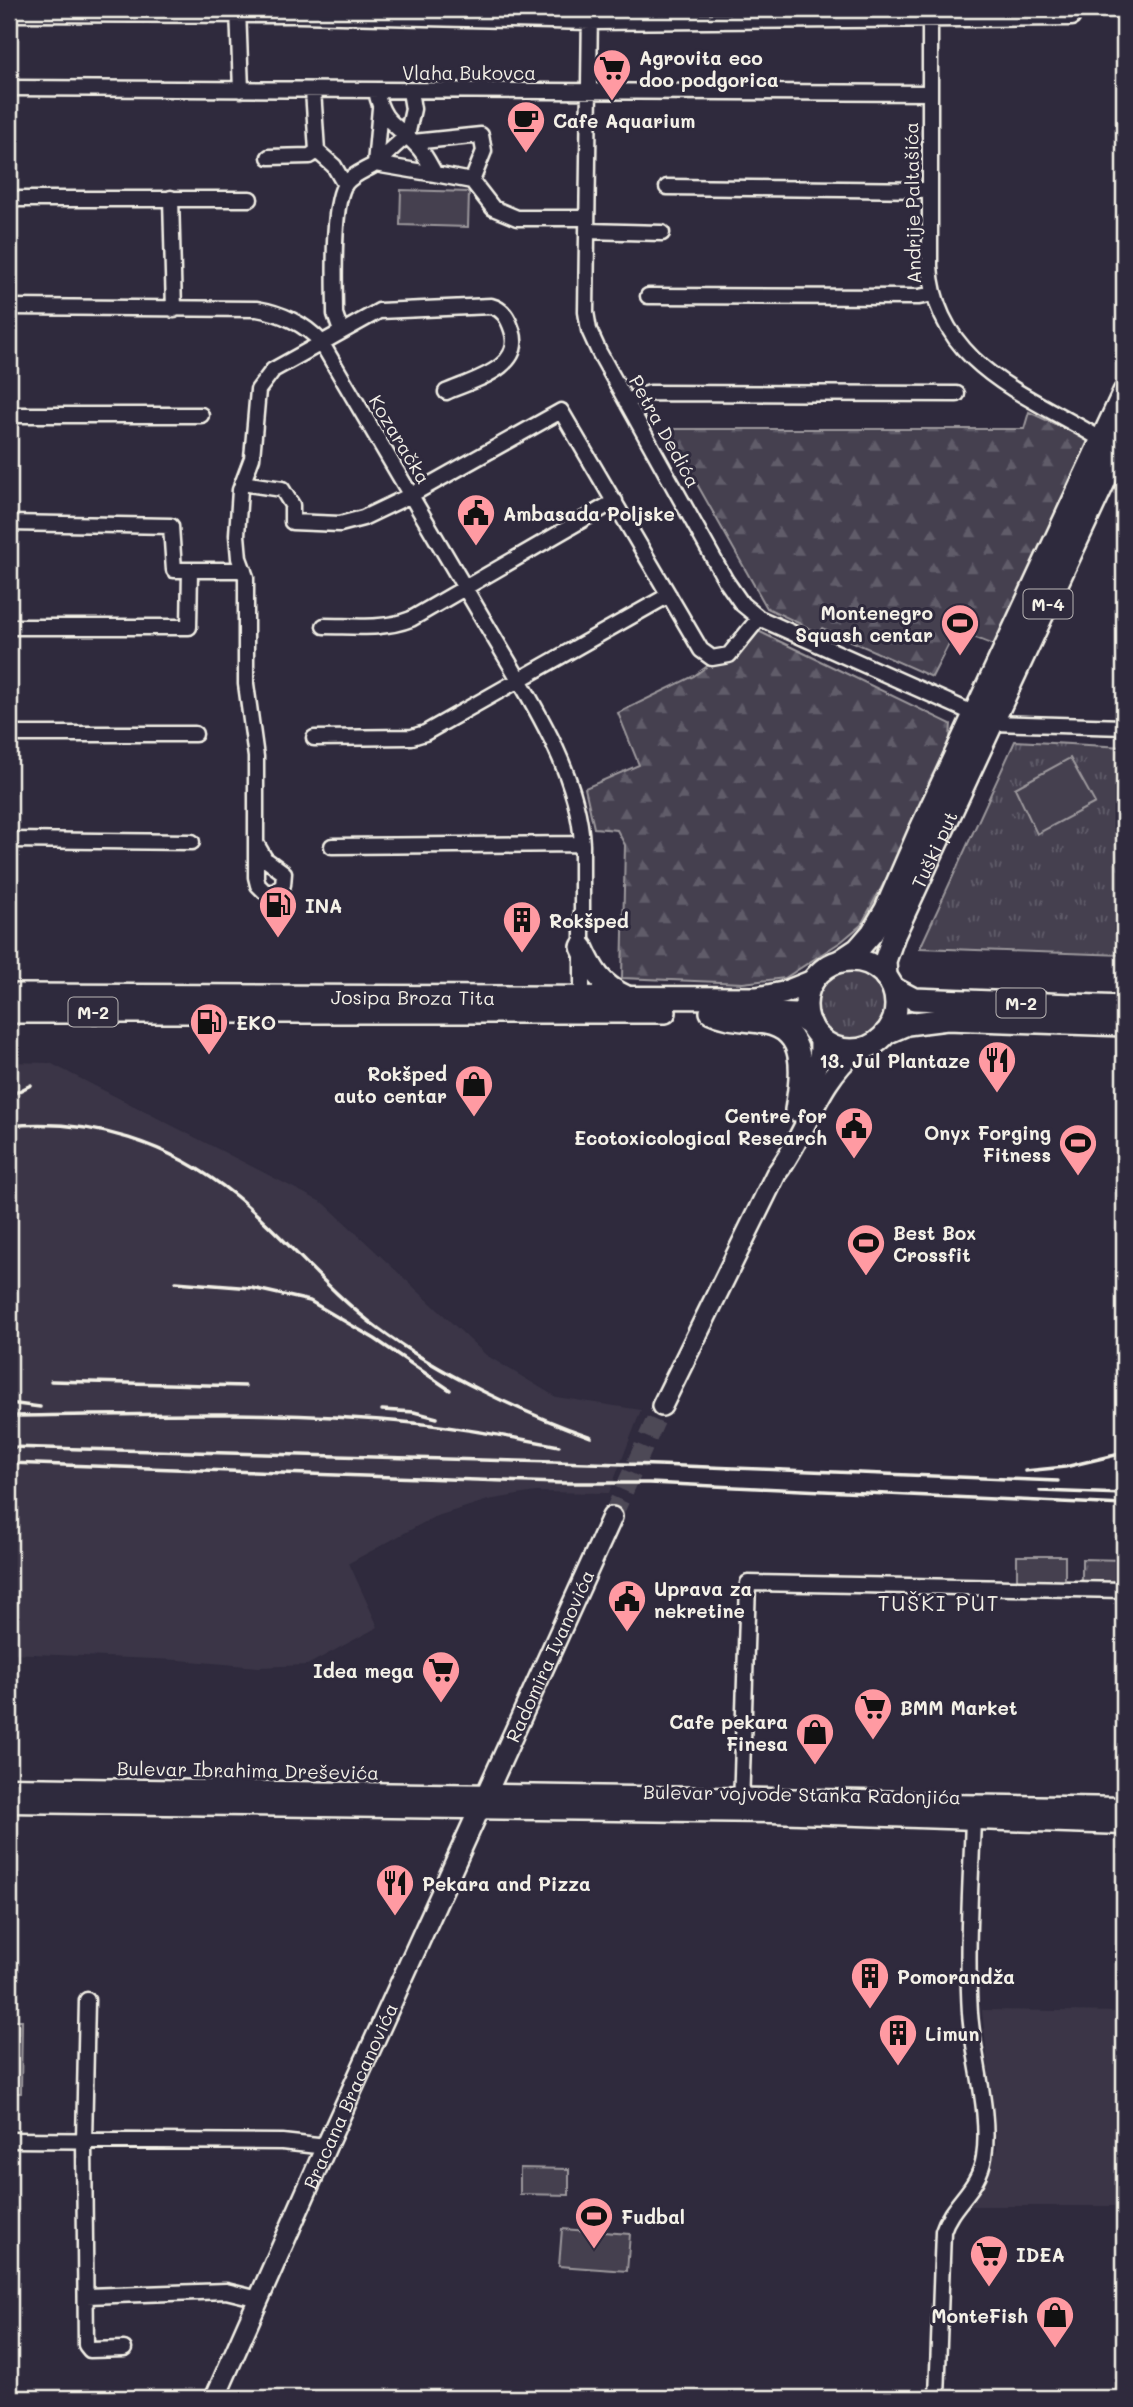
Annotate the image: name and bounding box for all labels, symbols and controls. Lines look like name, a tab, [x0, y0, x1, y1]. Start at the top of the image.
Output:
place label: Agrovita eco doo podgorica	[639, 45, 779, 92]
supermarket icon: Agrovita eco doo podgorica	[591, 47, 633, 102]
street label: Vlaha Bukovca	[402, 60, 536, 85]
cafe icon: Cafe Aquarium	[505, 99, 547, 154]
place label: Cafe Aquarium	[553, 108, 695, 133]
street label: Andrije Paltašića	[898, 122, 926, 284]
street label: Petra Dedića	[624, 370, 706, 492]
street label: Kozaračka	[364, 390, 436, 488]
public building icon: Ambasada Poljske	[455, 492, 497, 547]
place label: Ambasada Poljske	[503, 501, 675, 526]
road number: M-4	[1024, 590, 1072, 618]
place label: Montenegro Squash centar	[795, 600, 933, 647]
sports icon: Montenegro Squash centar	[939, 602, 981, 657]
street label: Tuški put	[905, 807, 962, 892]
fuel station icon: INA	[257, 884, 299, 939]
place label: INA	[305, 893, 342, 918]
building icon: Rokšped	[501, 899, 543, 954]
place label: Rokšped	[549, 908, 629, 933]
street label: Josipa Broza Tita	[331, 984, 495, 1009]
road number: M-2	[996, 988, 1046, 1018]
road number: M-2	[68, 998, 118, 1027]
fuel station icon: EKO	[188, 1001, 230, 1056]
place label: EKO	[236, 1010, 276, 1035]
restaurant icon: 13. Jul Plantaze	[976, 1039, 1018, 1094]
place label: 13. Jul Plantaze	[819, 1048, 970, 1073]
place label: Rokšped auto centar	[334, 1061, 447, 1108]
shop icon: Rokšped auto centar	[453, 1063, 495, 1118]
place label: Centre for Ecotoxicological Research	[574, 1103, 827, 1150]
public building icon: Centre for Ecotoxicological Research	[833, 1105, 875, 1160]
place label: Onyx Forging Fitness	[924, 1120, 1051, 1167]
sports icon: Onyx Forging Fitness	[1057, 1122, 1099, 1177]
place label: Best Box Crossfit	[893, 1220, 976, 1267]
sports icon: Best Box Crossfit	[845, 1222, 887, 1277]
street label: Radomira Ivanovića	[499, 1565, 599, 1746]
place label: Uprava za nekretine	[654, 1576, 752, 1623]
public building icon: Uprava za nekretine	[606, 1578, 648, 1633]
district label: TUŠKI PUT	[878, 1589, 1000, 1616]
supermarket icon: Idea mega	[420, 1649, 462, 1704]
place label: Idea mega	[313, 1658, 414, 1683]
supermarket icon: BMM Market	[852, 1686, 894, 1741]
place label: BMM Market	[900, 1695, 1017, 1720]
place label: Cafe pekara Finesa	[669, 1709, 788, 1756]
shop icon: Cafe pekara Finesa	[794, 1711, 836, 1766]
street label: Bulevar Ibrahima Dreševića	[117, 1755, 379, 1785]
street label: Bulevar vojvode Stanka Radonjića	[643, 1779, 961, 1809]
restaurant icon: Pekara and Pizza	[374, 1862, 416, 1917]
place label: Pekara and Pizza	[422, 1871, 591, 1896]
building icon: Pomorandža	[849, 1955, 891, 2010]
place label: Pomorandža	[897, 1964, 1015, 1989]
street label: Bracana Bracanovića	[297, 1999, 402, 2193]
building icon: Limun	[877, 2012, 919, 2067]
place label: Limun	[925, 2021, 979, 2046]
sports icon: Fudbal	[573, 2195, 615, 2250]
place label: Fudbal	[621, 2204, 685, 2229]
supermarket icon: IDEA	[968, 2233, 1010, 2288]
place label: IDEA	[1016, 2242, 1065, 2267]
shop icon: MonteFish	[1034, 2294, 1076, 2349]
place label: MonteFish	[931, 2303, 1028, 2328]

